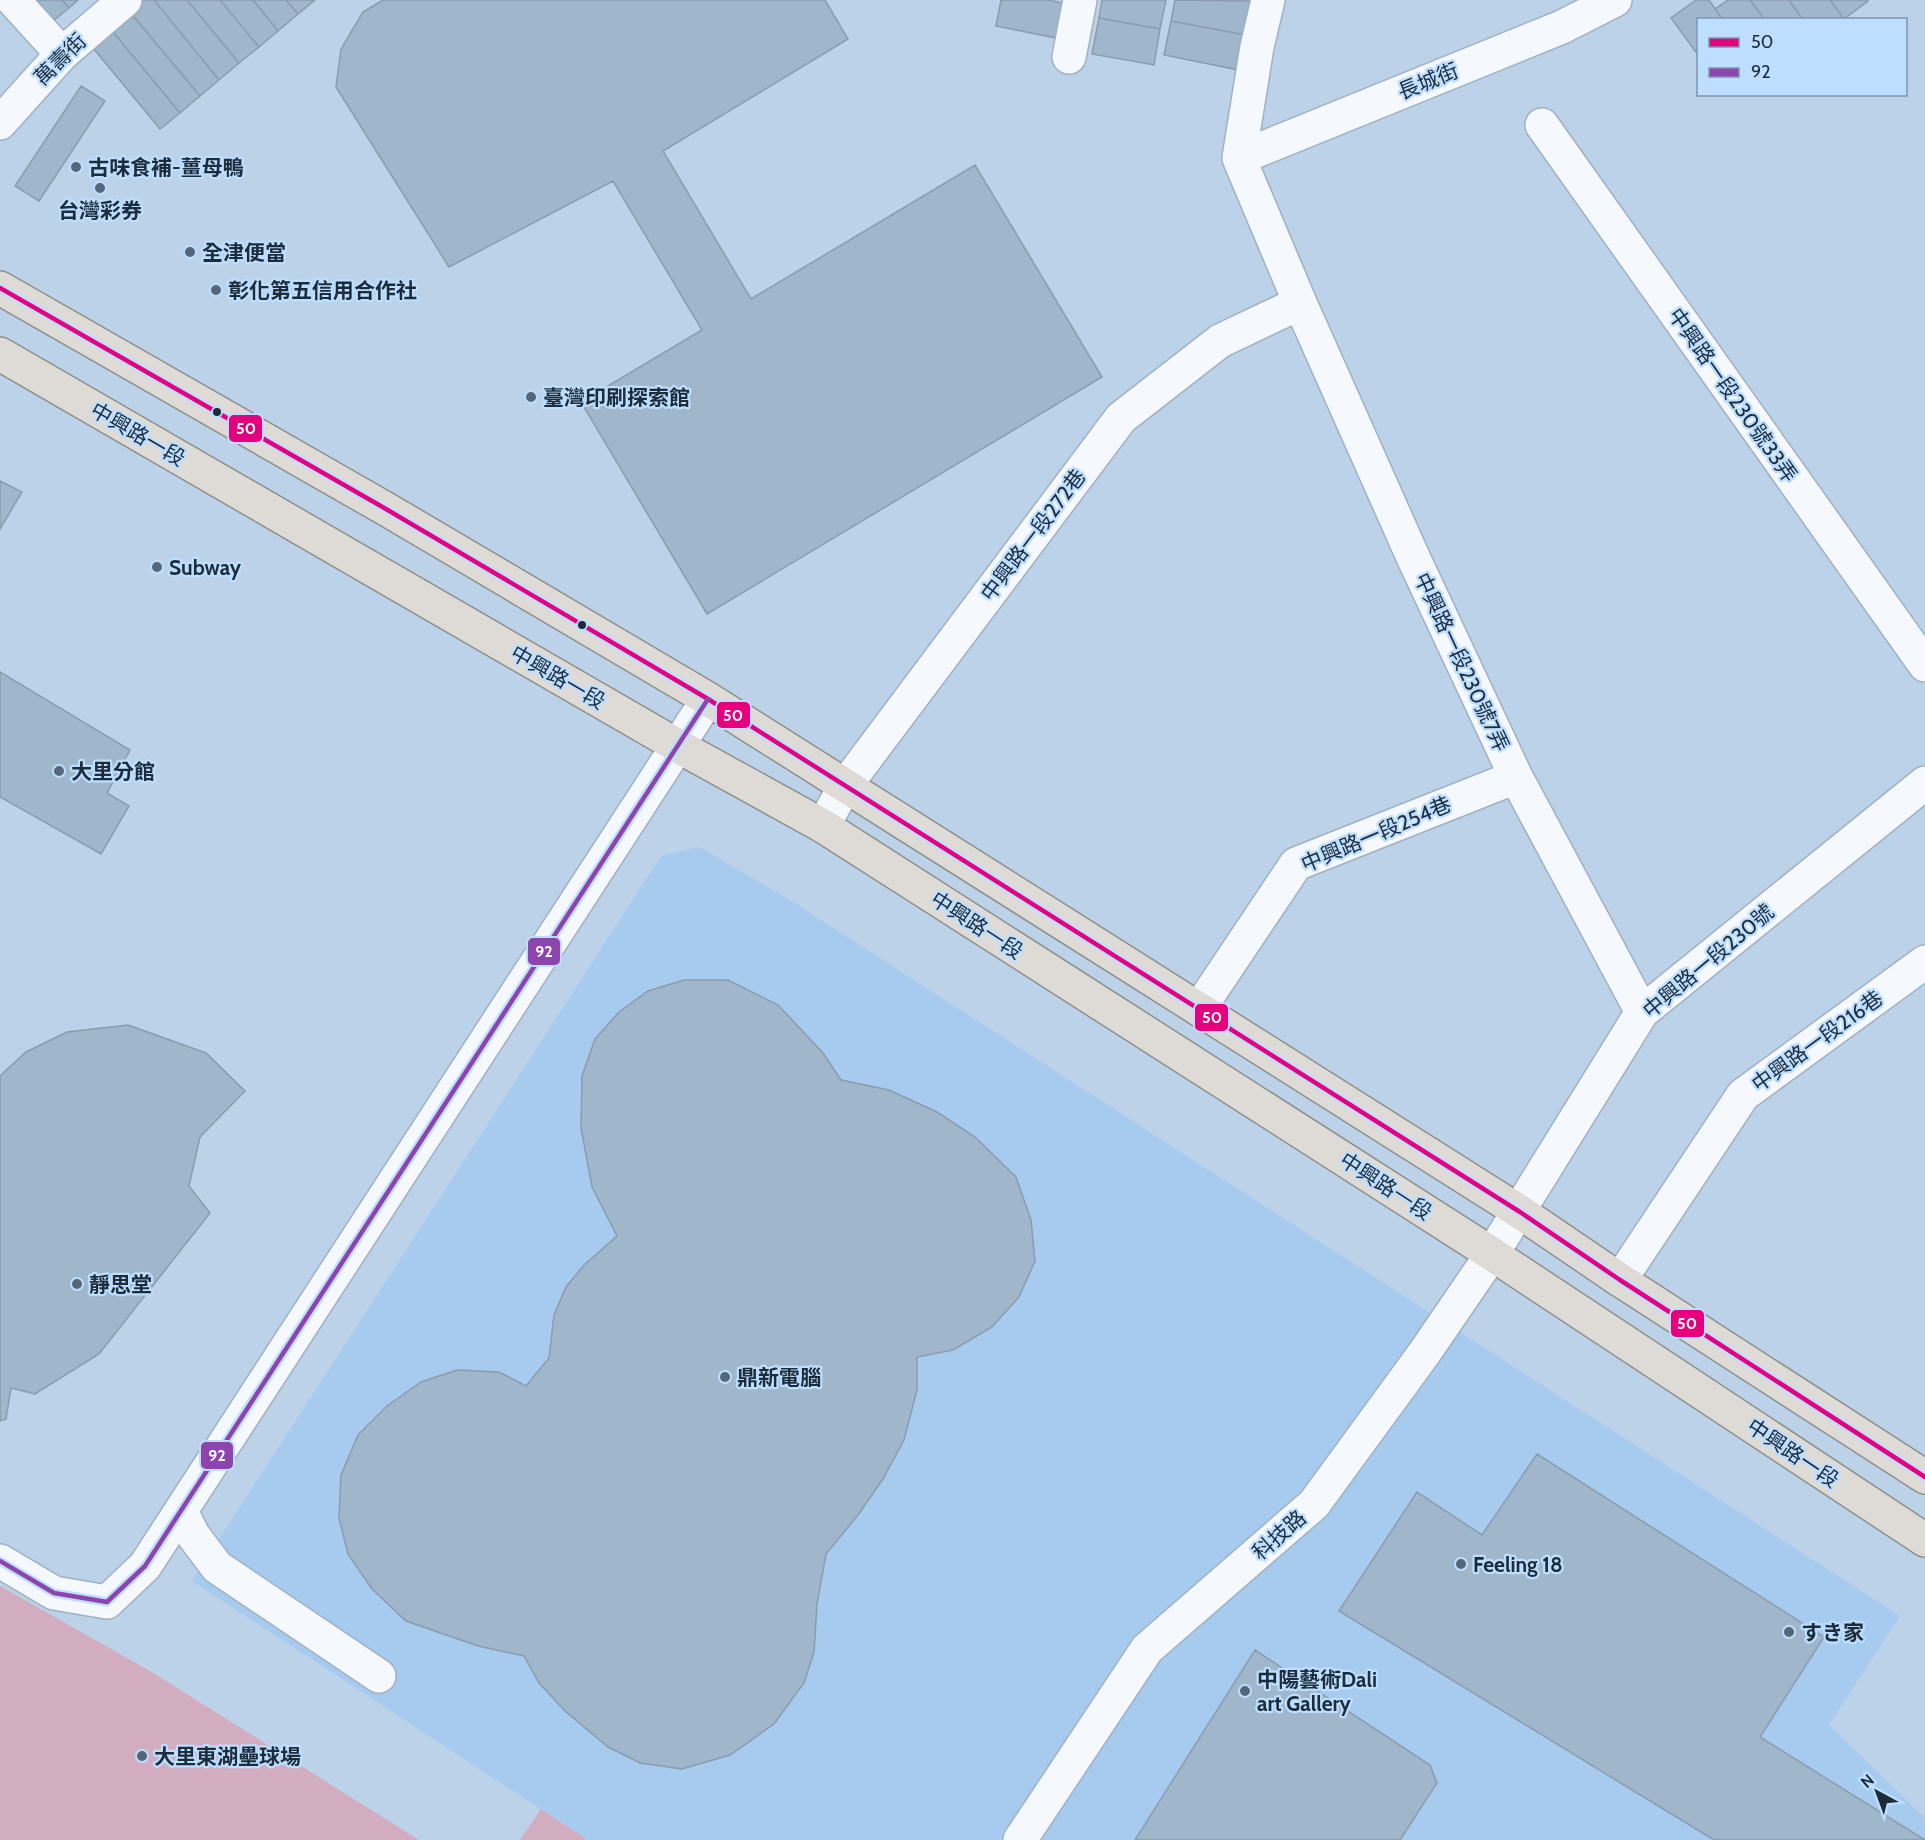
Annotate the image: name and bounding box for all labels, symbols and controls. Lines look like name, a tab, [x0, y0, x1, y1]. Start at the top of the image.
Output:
legend	[1697, 18, 1907, 96]
street label: 萬壽街	[29, 28, 91, 90]
text: 50	[1751, 31, 1773, 53]
street label: 長城街	[1394, 58, 1462, 104]
text: 92	[1751, 61, 1771, 83]
place label: 古味食補-薑母鴨	[88, 155, 244, 180]
marker: 古味食補-薑母鴨	[69, 160, 83, 174]
marker: 台灣彩券	[93, 181, 107, 195]
place label: 台灣彩券	[58, 198, 142, 223]
place label: 全津便當	[202, 240, 286, 265]
marker: 全津便當	[183, 245, 197, 259]
place label: 彰化第五信用合作社	[228, 278, 417, 303]
marker: 彰化第五信用合作社	[209, 283, 223, 297]
street label: 中興路一段230號33弄	[1663, 303, 1803, 487]
place label: 臺灣印刷探索館	[543, 385, 690, 410]
marker: 臺灣印刷探索館	[524, 390, 538, 404]
street label: 中興路一段	[86, 397, 190, 471]
unlabelled marker	[211, 406, 223, 418]
line badge: 50	[228, 414, 263, 443]
text: 50	[236, 419, 256, 438]
street label: 中興路一段272巷	[975, 464, 1091, 606]
place label: Subway	[169, 555, 242, 580]
marker: Subway	[150, 560, 164, 574]
street label: 中興路一段230號7弄	[1410, 569, 1514, 755]
unlabelled marker	[576, 619, 588, 631]
street label: 中興路一段	[506, 640, 610, 714]
line badge: 50	[716, 701, 751, 729]
text: 50	[723, 706, 743, 725]
place label: 大里分館	[71, 759, 155, 784]
marker: 大里分館	[52, 764, 66, 778]
street label: 中興路一段254巷	[1297, 791, 1455, 877]
street label: 中興路一段	[926, 886, 1028, 964]
street label: 中興路一段230號	[1638, 899, 1778, 1023]
line badge: 92	[527, 937, 561, 966]
text: 92	[535, 942, 553, 961]
street label: 中興路一段216巷	[1747, 985, 1887, 1097]
line badge: 50	[1194, 1003, 1229, 1032]
text: 50	[1202, 1008, 1222, 1027]
street label: 中興路一段	[1335, 1147, 1437, 1225]
place label: 靜思堂	[89, 1272, 152, 1297]
marker: 靜思堂	[70, 1277, 84, 1291]
line badge: 50	[1670, 1309, 1705, 1338]
text: 50	[1677, 1314, 1697, 1333]
place label: 鼎新電腦	[737, 1365, 821, 1390]
marker: 鼎新電腦	[718, 1370, 732, 1384]
street label: 中興路一段	[1742, 1413, 1844, 1493]
line badge: 92	[200, 1441, 234, 1470]
text: 92	[208, 1446, 226, 1465]
street label: 科技路	[1247, 1505, 1311, 1565]
place label: Feeling 18	[1473, 1552, 1563, 1577]
marker: Feeling 18	[1454, 1557, 1468, 1571]
place label: すき家	[1801, 1620, 1864, 1645]
marker: すき家	[1782, 1625, 1796, 1639]
place label: 中陽藝術Dali art Gallery	[1257, 1667, 1377, 1716]
marker: 中陽藝術Dali art Gallery	[1238, 1684, 1252, 1698]
place label: 大里東湖壘球場	[154, 1744, 301, 1769]
marker: 大里東湖壘球場	[135, 1749, 149, 1763]
north arrow	[1847, 1762, 1907, 1822]
text: N	[1857, 1770, 1878, 1792]

